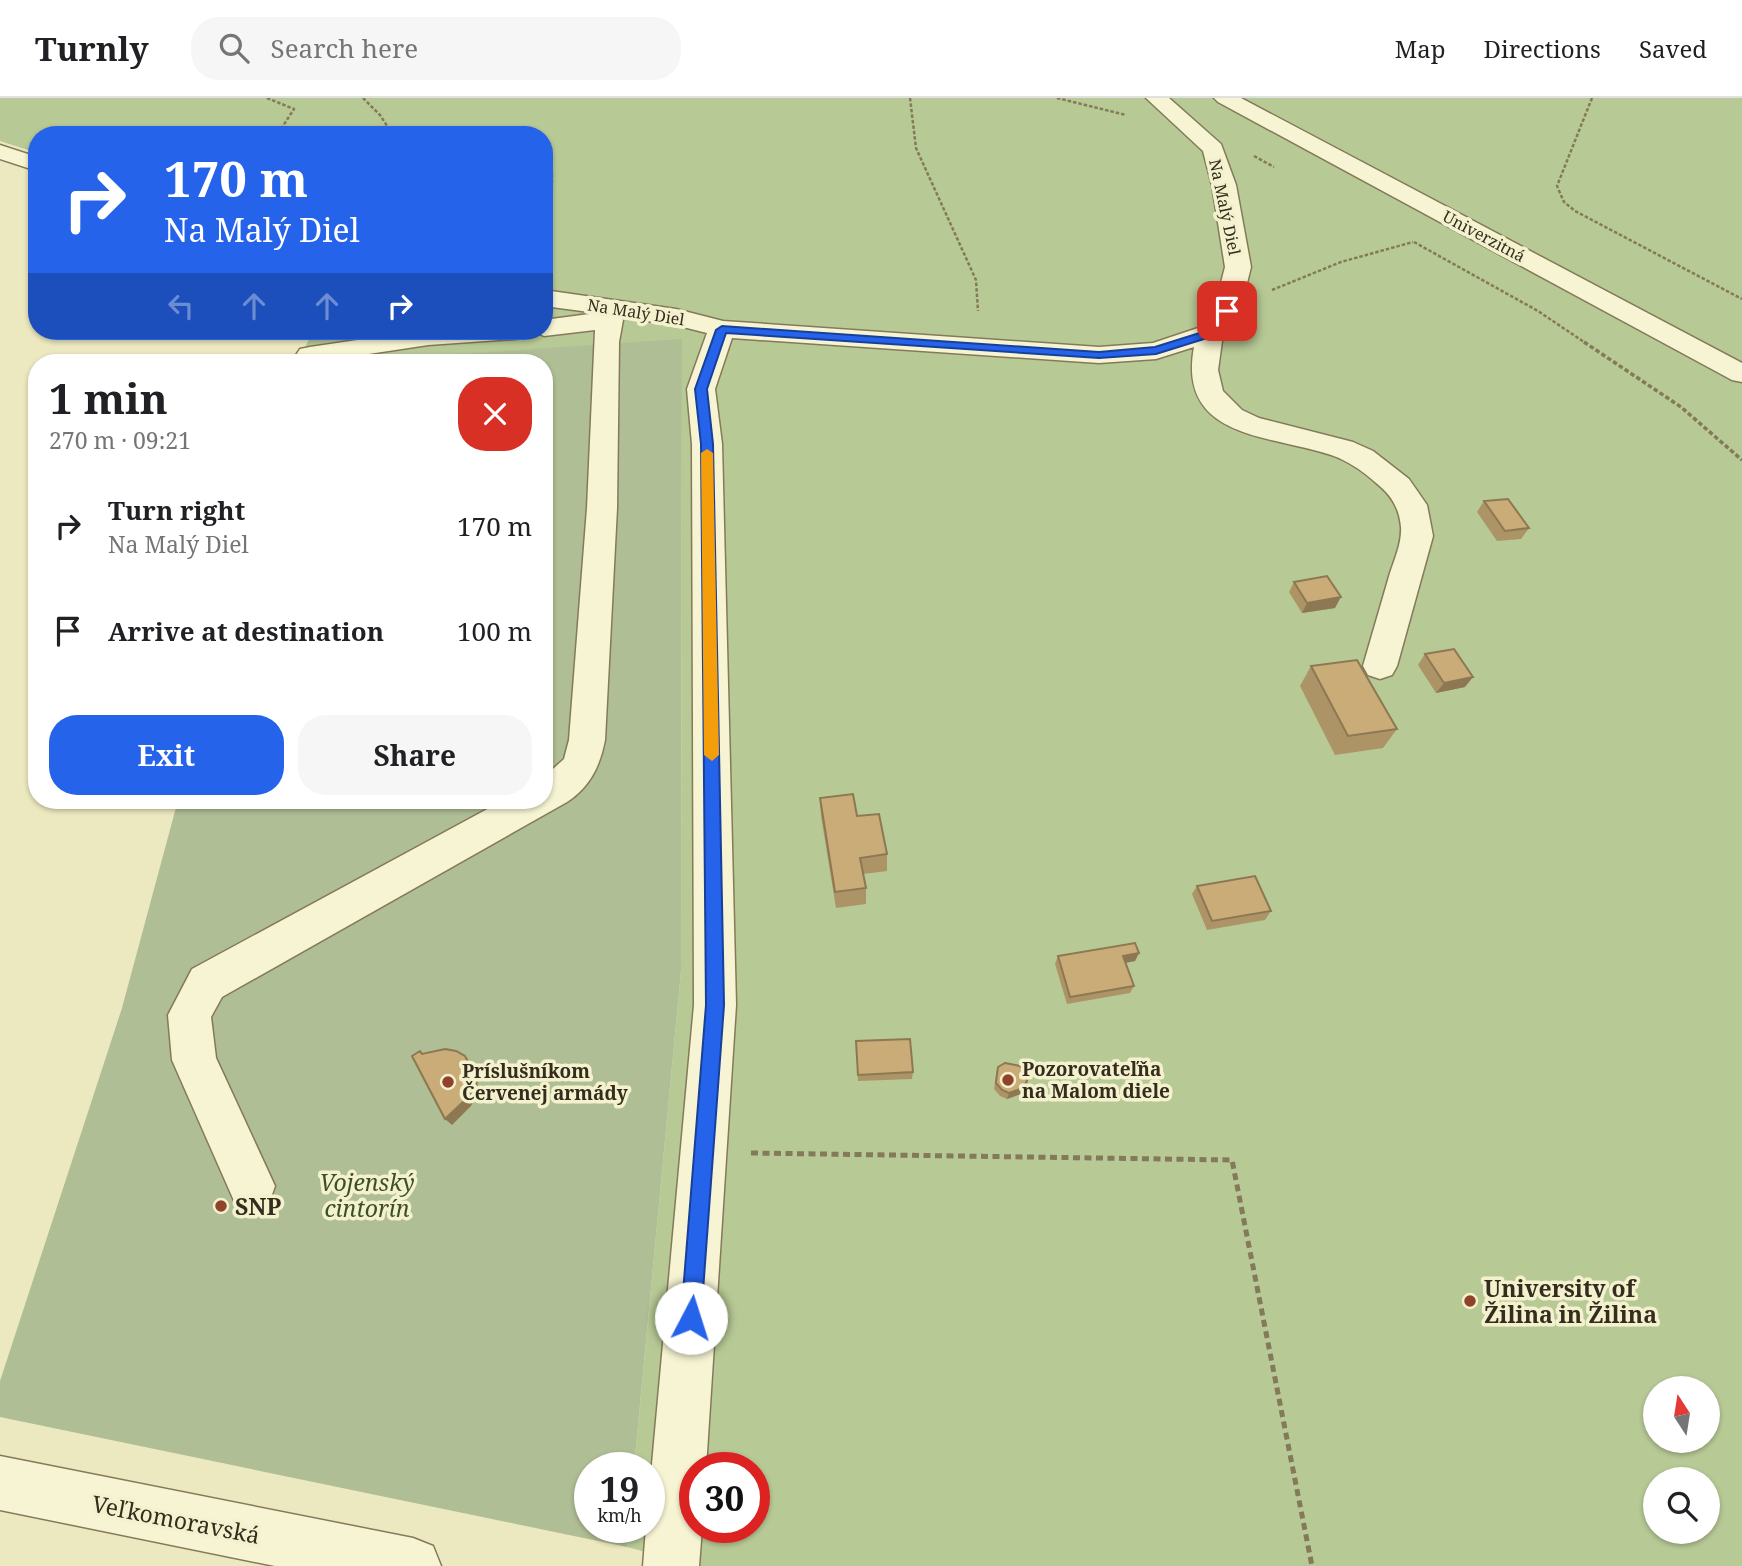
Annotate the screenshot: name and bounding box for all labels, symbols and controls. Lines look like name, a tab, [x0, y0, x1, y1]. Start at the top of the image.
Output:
search box	[191, 17, 681, 80]
text: Turnly	[35, 26, 149, 71]
icon: search	[215, 29, 253, 67]
text: Search here	[271, 30, 418, 66]
text: Map	[1395, 32, 1446, 65]
text: Directions	[1484, 32, 1601, 65]
text: Saved	[1639, 32, 1707, 65]
text: 170 m	[164, 145, 308, 211]
icon: right	[49, 154, 140, 245]
street label: Na Malý Diel	[1204, 157, 1246, 257]
street label: Univerzitná	[1439, 205, 1529, 267]
text: Na Malý Diel	[164, 208, 360, 251]
pin	[1197, 281, 1257, 341]
icon: left	[162, 287, 200, 325]
icon: ahead	[235, 287, 273, 325]
icon: ahead	[308, 287, 346, 325]
icon: right	[381, 287, 419, 325]
icon: arrive	[1208, 292, 1246, 330]
street label: Na Malý Diel	[586, 293, 686, 331]
text: 1 min	[49, 369, 168, 426]
button: close	[458, 377, 532, 451]
text: 270 m · 09:21	[49, 424, 191, 456]
text: Turn right	[108, 492, 245, 528]
icon: right	[49, 507, 87, 545]
text: 170 m	[457, 508, 532, 544]
text: Na Malý Diel	[108, 528, 249, 560]
icon: arrive	[49, 612, 87, 650]
text: Arrive at destination	[108, 613, 384, 649]
text: 100 m	[457, 613, 532, 649]
button: Exit	[49, 715, 284, 795]
button: Share	[298, 715, 532, 795]
place label: Pozorovateľňa na Malom diele	[1022, 1056, 1170, 1104]
place label: Príslušníkom Červenej armády	[462, 1058, 628, 1106]
marker: Pozorovateľňa na Malom diele	[1000, 1072, 1016, 1088]
marker: Príslušníkom Červenej armády	[440, 1074, 456, 1090]
park label: Vojenský cintorín	[319, 1166, 415, 1224]
place label: SNP	[235, 1190, 281, 1222]
marker: SNP	[213, 1198, 229, 1214]
place label: University of Žilina in Žilina	[1484, 1272, 1657, 1330]
position arrow	[654, 1281, 728, 1355]
marker: University of Žilina in Žilina	[1462, 1293, 1478, 1309]
north arrow	[1643, 1376, 1720, 1452]
map controls	[1643, 1376, 1720, 1544]
speed limit sign: 30	[679, 1452, 770, 1543]
text: 19	[600, 1465, 639, 1512]
button: search	[1643, 1467, 1720, 1544]
street label: Veľkomoravská	[89, 1487, 263, 1551]
text: km/h	[597, 1503, 642, 1527]

